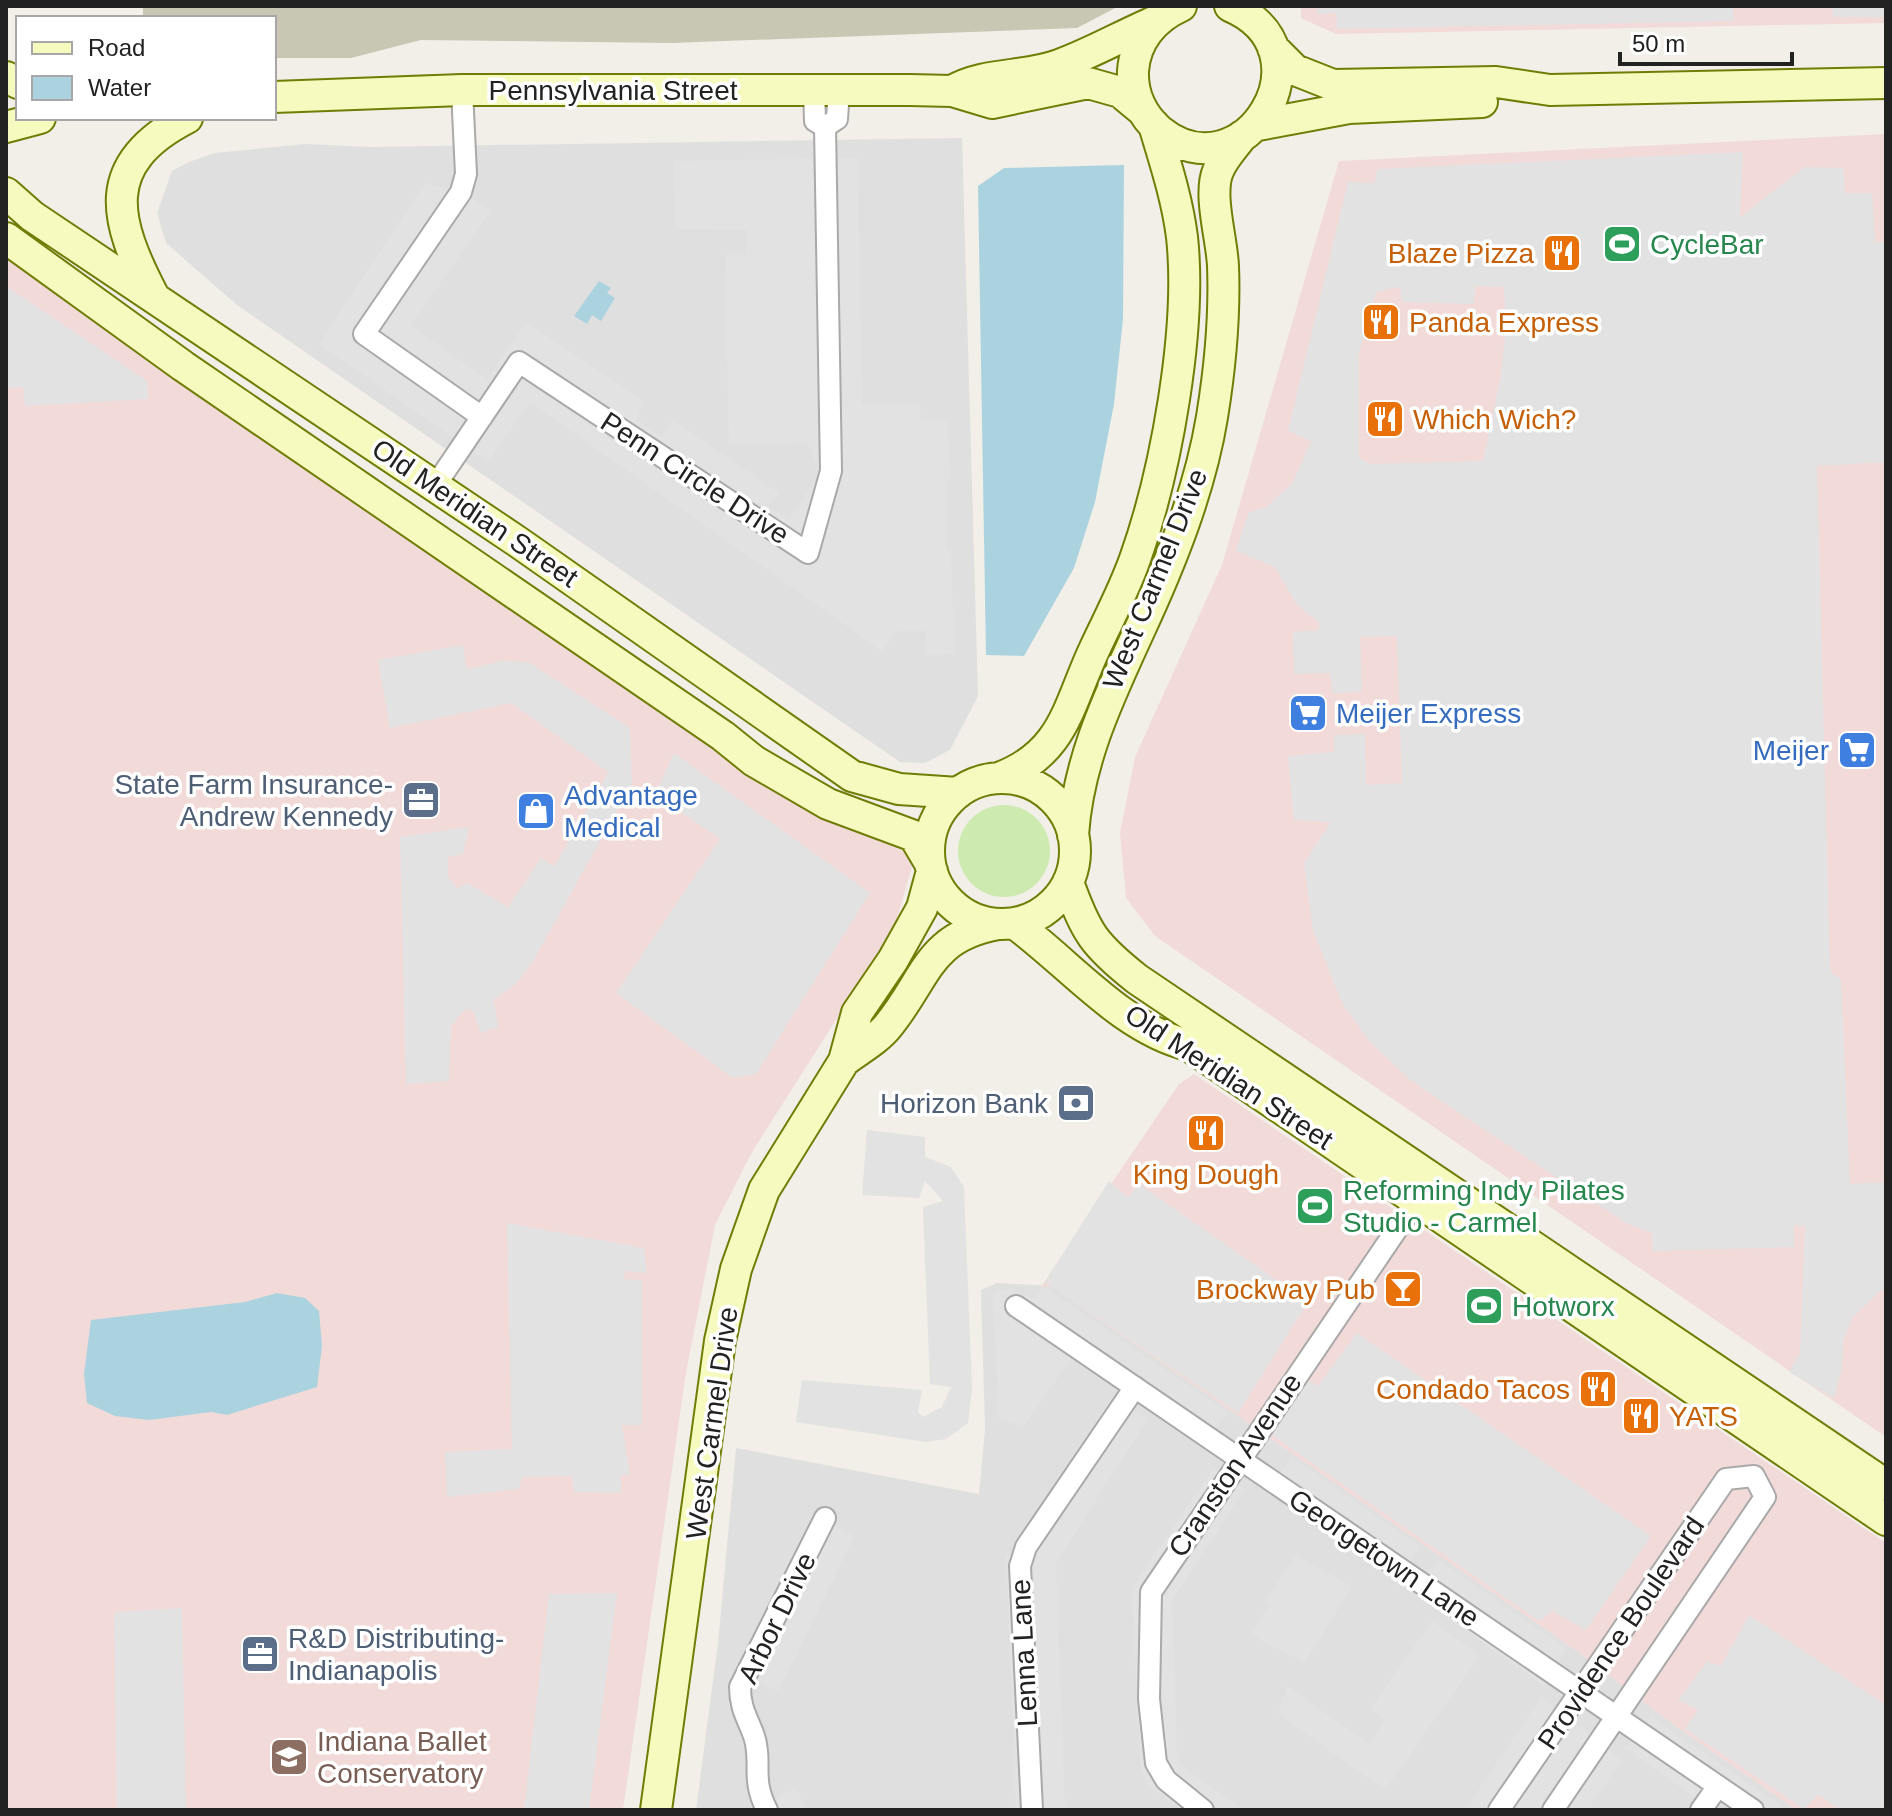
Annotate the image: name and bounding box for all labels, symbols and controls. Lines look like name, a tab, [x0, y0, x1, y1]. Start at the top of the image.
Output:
legend	[16, 16, 276, 120]
scale bar	[1620, 16, 1792, 66]
text: 50 m	[1632, 30, 1685, 57]
text: Road	[88, 34, 145, 61]
text: Water	[88, 74, 151, 101]
street label: Pennsylvania Street	[488, 75, 738, 106]
sports icon: CycleBar	[1601, 223, 1643, 265]
place label: CycleBar	[1650, 229, 1764, 260]
restaurant icon: Blaze Pizza	[1541, 232, 1583, 274]
place label: Blaze Pizza	[1388, 238, 1534, 269]
restaurant icon: Panda Express	[1360, 301, 1402, 343]
place label: Panda Express	[1409, 307, 1599, 338]
restaurant icon: Which Wich?	[1364, 398, 1406, 440]
place label: Which Wich?	[1413, 404, 1576, 435]
street label: Penn Circle Drive	[595, 406, 795, 550]
street label: Old Meridian Street	[366, 433, 584, 593]
street label: West Carmel Drive	[1097, 465, 1213, 693]
supermarket icon: Meijer Express	[1287, 692, 1329, 734]
place label: Meijer Express	[1336, 698, 1521, 729]
supermarket icon: Meijer	[1836, 729, 1878, 771]
place label: Meijer	[1753, 735, 1829, 766]
place label: State Farm Insurance- Andrew Kennedy	[114, 769, 393, 832]
office icon: State Farm Insurance- Andrew Kennedy	[400, 779, 442, 821]
place label: Advantage Medical	[564, 780, 698, 843]
shop icon: Advantage Medical	[515, 790, 557, 832]
street label: Old Meridian Street	[1119, 998, 1339, 1156]
bank icon: Horizon Bank	[1055, 1082, 1097, 1124]
place label: Horizon Bank	[880, 1088, 1049, 1119]
restaurant icon: King Dough	[1185, 1112, 1227, 1154]
place label: King Dough	[1133, 1159, 1279, 1190]
place label: Reforming Indy Pilates Studio - Carmel	[1343, 1175, 1625, 1238]
sports icon: Reforming Indy Pilates Studio - Carmel	[1294, 1185, 1336, 1227]
bar icon: Brockway Pub	[1382, 1268, 1424, 1310]
place label: Brockway Pub	[1196, 1274, 1375, 1305]
sports icon: Hotworx	[1463, 1285, 1505, 1327]
place label: Hotworx	[1512, 1291, 1615, 1322]
street label: West Carmel Drive	[680, 1305, 744, 1541]
street label: Cranston Avenue	[1162, 1367, 1308, 1563]
restaurant icon: Condado Tacos	[1577, 1368, 1619, 1410]
place label: Condado Tacos	[1376, 1374, 1570, 1405]
restaurant icon: YATS	[1620, 1395, 1662, 1437]
place label: YATS	[1669, 1401, 1738, 1432]
street label: Georgetown Lane	[1283, 1483, 1485, 1633]
street label: Providence Boulevard	[1532, 1511, 1710, 1755]
street label: Arbor Drive	[732, 1548, 822, 1688]
street label: Lenna Lane	[1005, 1578, 1043, 1728]
place label: R&D Distributing- Indianapolis	[288, 1623, 504, 1686]
office icon: R&D Distributing- Indianapolis	[239, 1633, 281, 1675]
place label: Indiana Ballet Conservatory	[317, 1726, 487, 1789]
school or university icon: Indiana Ballet Conservatory	[268, 1736, 310, 1778]

